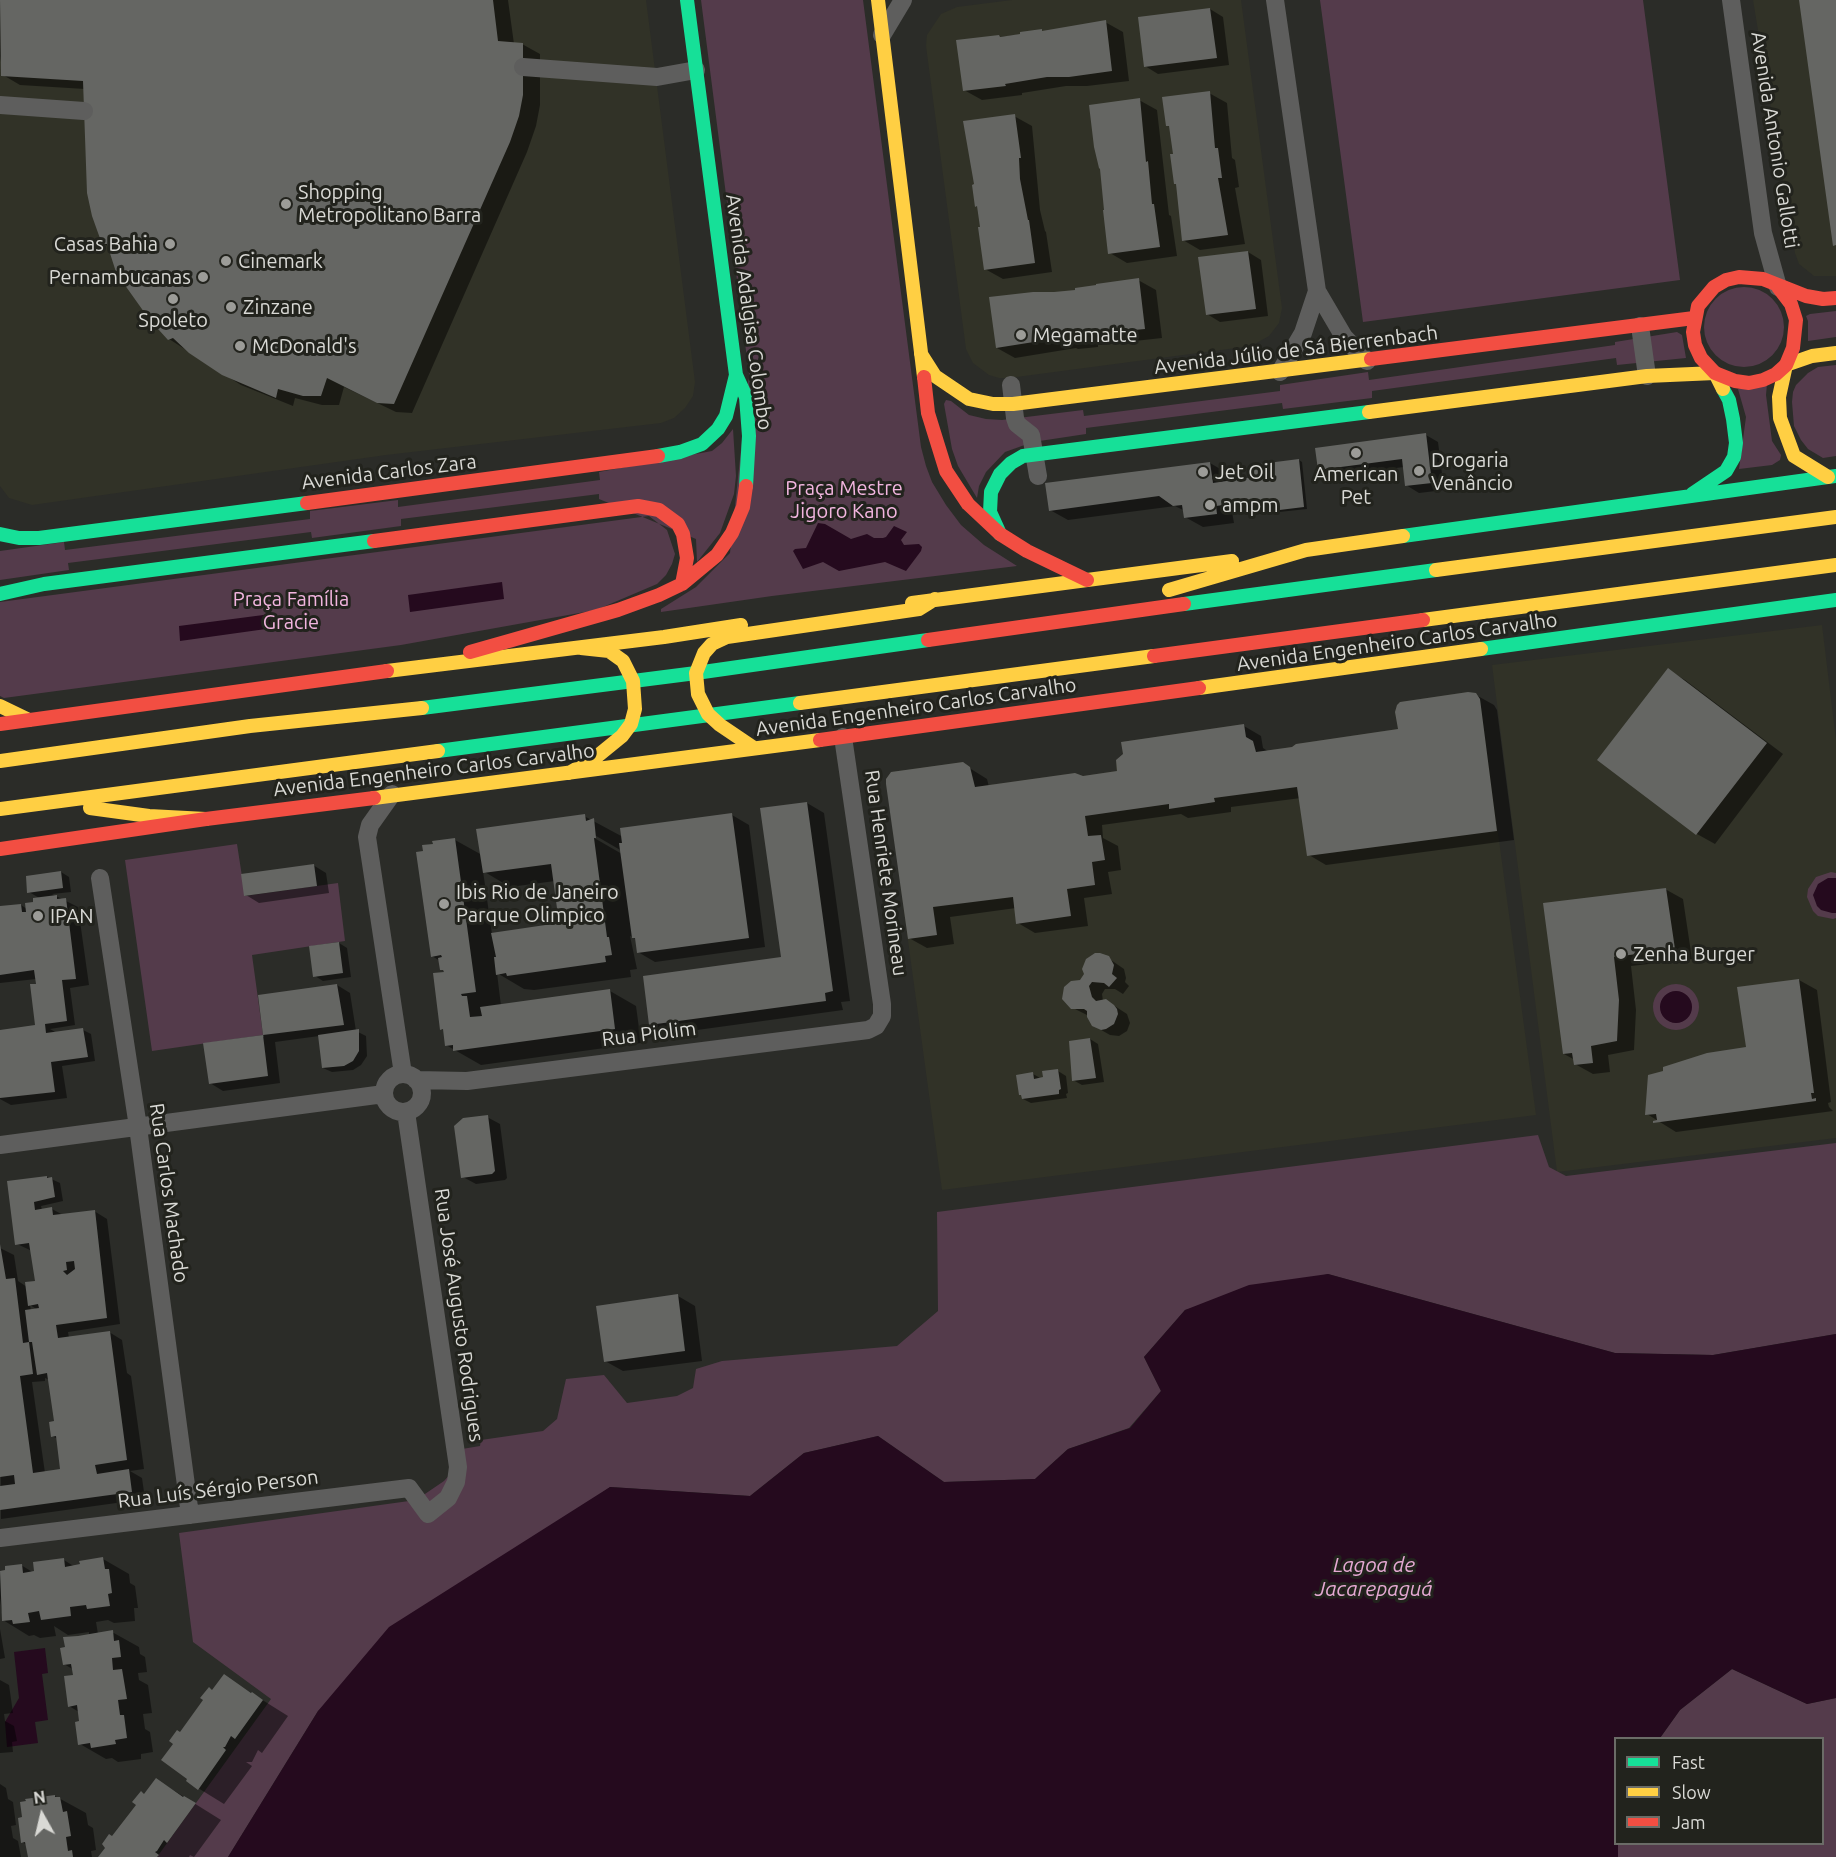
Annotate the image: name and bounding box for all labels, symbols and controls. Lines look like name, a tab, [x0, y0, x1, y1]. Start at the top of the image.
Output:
street label: Avenida Antonio Gallotti	[1746, 30, 1804, 250]
place label: Shopping Metropolitano Barra	[298, 180, 481, 227]
street label: Avenida Adalgisa Colombo	[721, 192, 777, 432]
marker: Shopping Metropolitano Barra	[279, 197, 293, 211]
place label: Casas Bahia	[54, 232, 158, 256]
marker: Casas Bahia	[163, 237, 177, 251]
place label: Cinemark	[238, 249, 323, 273]
marker: Cinemark	[219, 254, 233, 268]
place label: Pernambucanas	[49, 265, 191, 289]
marker: Pernambucanas	[196, 270, 210, 284]
marker: Spoleto	[166, 292, 180, 306]
place label: Zinzane	[243, 295, 313, 319]
marker: Zinzane	[224, 300, 238, 314]
place label: Spoleto	[138, 308, 208, 332]
street label: Avenida Júlio de Sá Bierrenbach	[1153, 321, 1439, 379]
place label: Megamatte	[1033, 323, 1137, 347]
marker: Megamatte	[1014, 328, 1028, 342]
place label: McDonald's	[252, 334, 357, 358]
marker: McDonald's	[233, 339, 247, 353]
marker: American Pet	[1349, 446, 1363, 460]
place label: Drogaria Venâncio	[1431, 448, 1513, 495]
street label: Avenida Carlos Zara	[300, 449, 478, 495]
place label: Jet Oil	[1215, 460, 1274, 484]
place label: American Pet	[1314, 462, 1398, 509]
marker: Drogaria Venâncio	[1412, 464, 1426, 478]
marker: Jet Oil	[1196, 465, 1210, 479]
park label: Praça Mestre Jigoro Kano	[785, 476, 903, 523]
place label: ampm	[1222, 493, 1278, 517]
marker: ampm	[1203, 498, 1217, 512]
park label: Praça Família Gracie	[233, 587, 349, 634]
street label: Avenida Engenheiro Carlos Carvalho	[1235, 608, 1559, 676]
street label: Avenida Engenheiro Carlos Carvalho	[754, 673, 1078, 741]
street label: Avenida Engenheiro Carlos Carvalho	[272, 738, 596, 802]
street label: Rua Henriete Morineau	[860, 768, 912, 978]
place label: Ibis Rio de Janeiro Parque Olimpico	[456, 880, 619, 927]
marker: Ibis Rio de Janeiro Parque Olimpico	[437, 897, 451, 911]
place label: IPAN	[50, 904, 94, 928]
marker: IPAN	[31, 909, 45, 923]
place label: Zenha Burger	[1633, 942, 1755, 966]
marker: Zenha Burger	[1614, 947, 1628, 961]
street label: Rua Piolim	[601, 1016, 697, 1052]
street label: Rua Carlos Machado	[145, 1102, 193, 1284]
street label: Rua José Augusto Rodrigues	[429, 1187, 489, 1443]
street label: Rua Luís Sérgio Person	[116, 1465, 320, 1513]
water label: Lagoa de Jacarepaguá	[1315, 1552, 1433, 1602]
legend	[1614, 1737, 1824, 1845]
text: Fast	[1672, 1752, 1705, 1772]
text: Slow	[1672, 1782, 1711, 1802]
north arrow	[12, 1785, 72, 1845]
text: N	[32, 1787, 47, 1807]
text: Jam	[1672, 1812, 1706, 1832]

